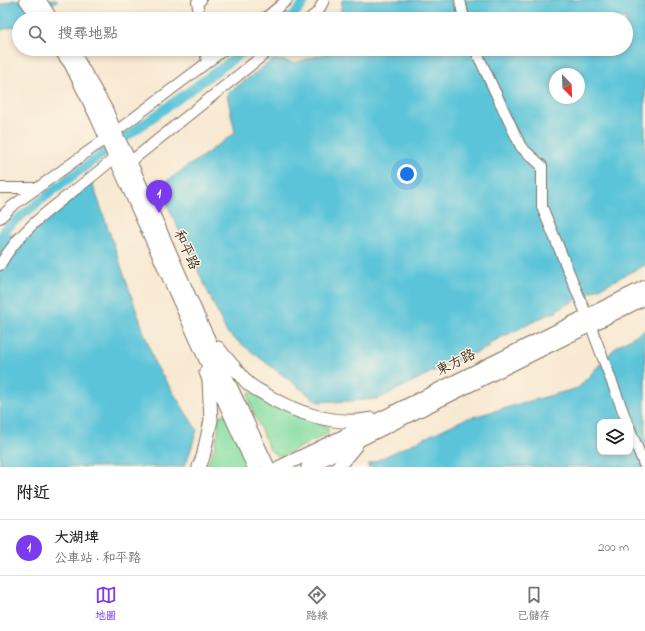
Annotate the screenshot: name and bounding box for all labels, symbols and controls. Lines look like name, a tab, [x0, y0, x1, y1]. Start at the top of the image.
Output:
search box	[12, 12, 633, 56]
icon: search	[26, 23, 48, 45]
text: 搜尋地點	[58, 23, 118, 45]
north arrow	[549, 68, 585, 104]
your location	[397, 164, 417, 184]
pin: 1	[146, 180, 172, 213]
street label: 和平路	[168, 227, 204, 273]
street label: 東方路	[433, 344, 479, 382]
map controls	[597, 419, 633, 455]
button: layers	[597, 419, 633, 455]
text: 附近	[16, 481, 50, 506]
text: 大湖埤	[54, 527, 99, 549]
text: 1	[27, 538, 31, 557]
text: 200 m	[598, 538, 629, 557]
text: 公車站 · 和平路	[54, 549, 141, 568]
tab: 地圖	[95, 584, 117, 624]
tab: 路線	[306, 584, 328, 624]
tab: 已儲存	[517, 584, 550, 624]

